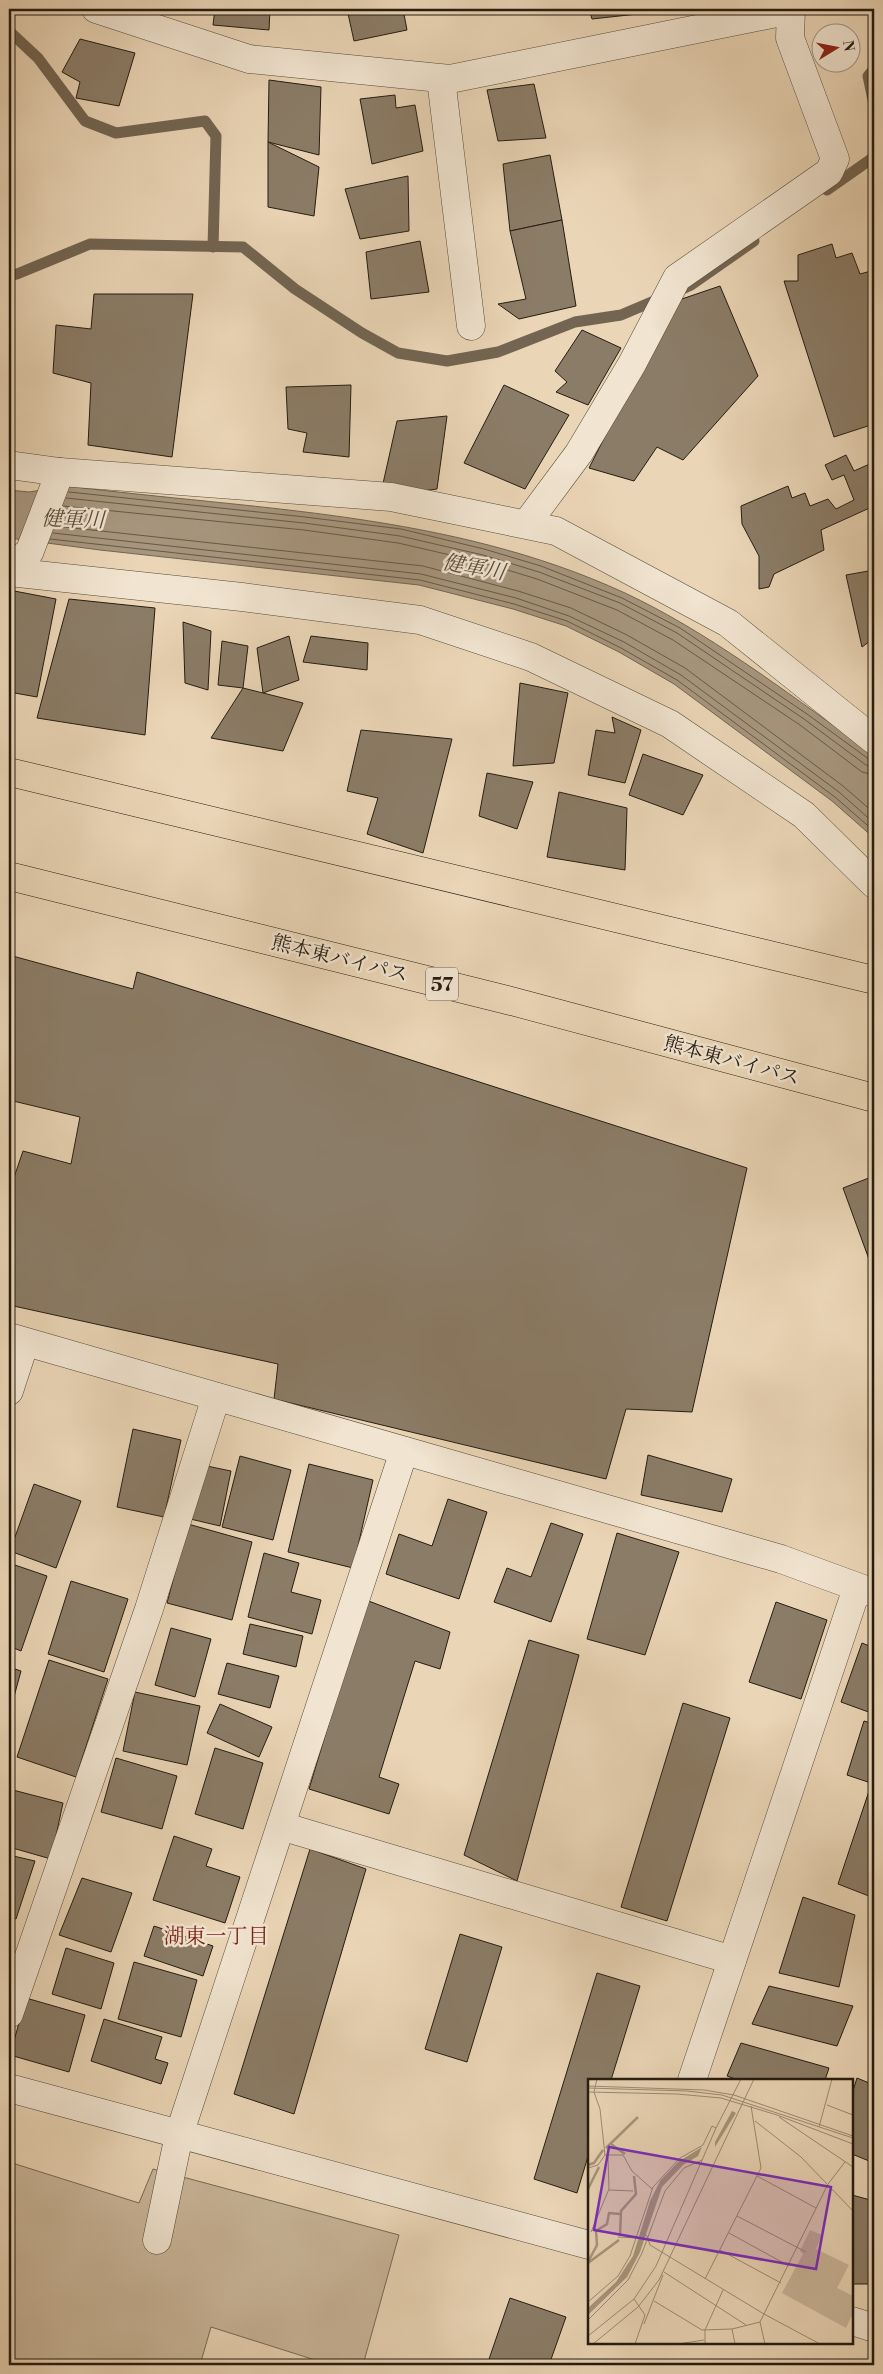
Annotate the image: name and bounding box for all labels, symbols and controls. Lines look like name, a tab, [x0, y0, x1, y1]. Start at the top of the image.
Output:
north arrow	[810, 22, 860, 72]
text: N	[838, 39, 858, 53]
water label: 健軍川	[41, 506, 107, 534]
water label: 健軍川	[441, 550, 509, 587]
street label: 熊本東バイパス	[269, 930, 410, 988]
road number: 57	[426, 968, 458, 1001]
street label: 熊本東バイパス	[661, 1031, 802, 1092]
district label: 湖東一丁目	[164, 1924, 269, 1950]
inset map	[588, 2079, 853, 2344]

